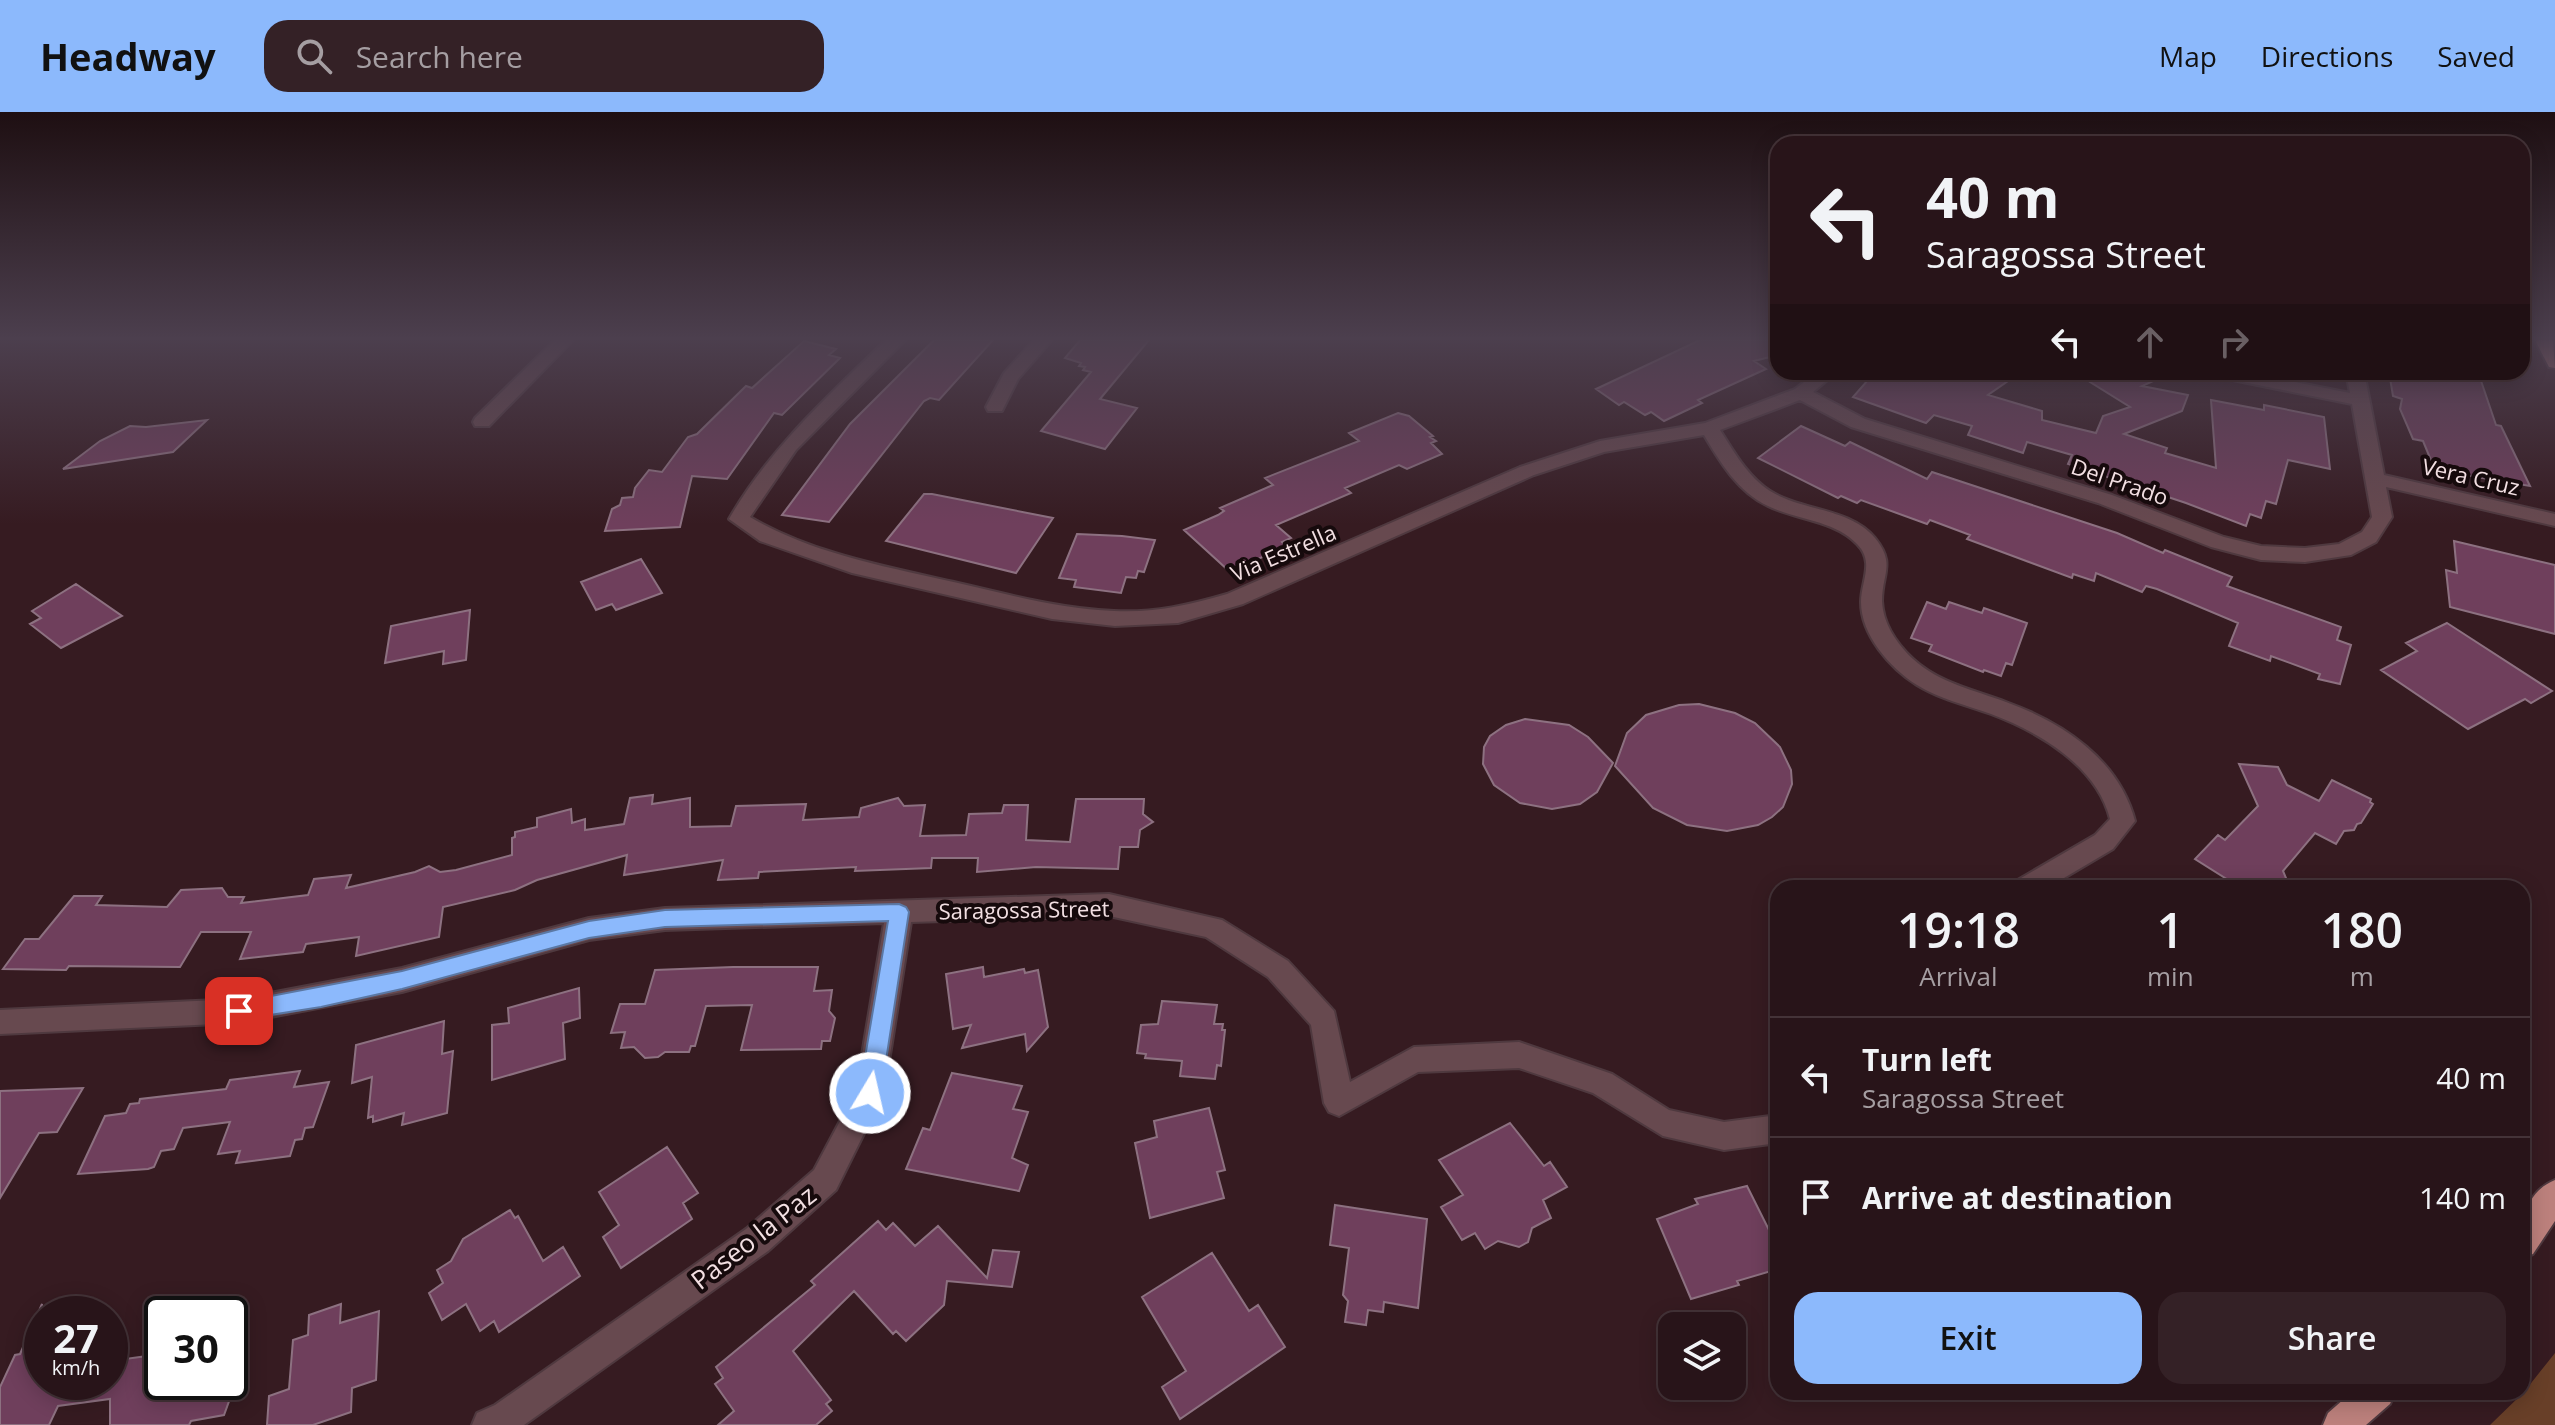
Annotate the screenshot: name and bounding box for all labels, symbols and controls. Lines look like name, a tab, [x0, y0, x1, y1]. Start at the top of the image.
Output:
search box	[264, 20, 824, 92]
text: Headway	[40, 30, 216, 82]
icon: search	[292, 34, 336, 78]
text: Search here	[356, 36, 523, 77]
text: Map	[2159, 37, 2217, 75]
text: Directions	[2261, 37, 2393, 75]
text: Saved	[2437, 37, 2515, 75]
text: 40 m	[1926, 158, 2060, 234]
icon: left	[1794, 168, 1898, 272]
text: Saragossa Street	[1926, 230, 2206, 279]
icon: left	[2044, 320, 2088, 364]
icon: ahead	[2128, 320, 2172, 364]
icon: right	[2212, 320, 2256, 364]
street label: Del Prado	[2067, 450, 2173, 512]
street label: Vera Cruz	[2419, 450, 2523, 502]
street label: Via Estrella	[1226, 516, 1340, 588]
street label: Saragossa Street	[938, 893, 1110, 925]
text: 19:18	[1897, 897, 2020, 962]
text: 1	[2157, 897, 2184, 962]
text: 180	[2321, 897, 2403, 962]
text: Arrival	[1919, 958, 1998, 994]
text: min	[2147, 958, 2194, 994]
text: m	[2350, 958, 2374, 994]
pin	[205, 977, 273, 1045]
icon: arrive	[217, 989, 261, 1033]
text: Turn left	[1862, 1039, 1992, 1080]
position arrow	[828, 1051, 912, 1135]
icon: left	[1794, 1055, 1838, 1099]
text: 40 m	[2436, 1057, 2506, 1098]
text: Saragossa Street	[1862, 1080, 2064, 1116]
icon: arrive	[1794, 1175, 1838, 1219]
street label: Paseo la Paz	[683, 1177, 823, 1297]
text: Arrive at destination	[1862, 1177, 2173, 1218]
text: 140 m	[2419, 1177, 2506, 1218]
button: Exit	[1794, 1292, 2142, 1384]
button: Share	[2158, 1292, 2506, 1384]
speed limit sign: 30	[144, 1296, 248, 1400]
text: 27	[53, 1310, 99, 1365]
map controls	[1658, 1312, 1746, 1400]
button: layers	[1658, 1312, 1746, 1400]
text: km/h	[52, 1354, 100, 1381]

